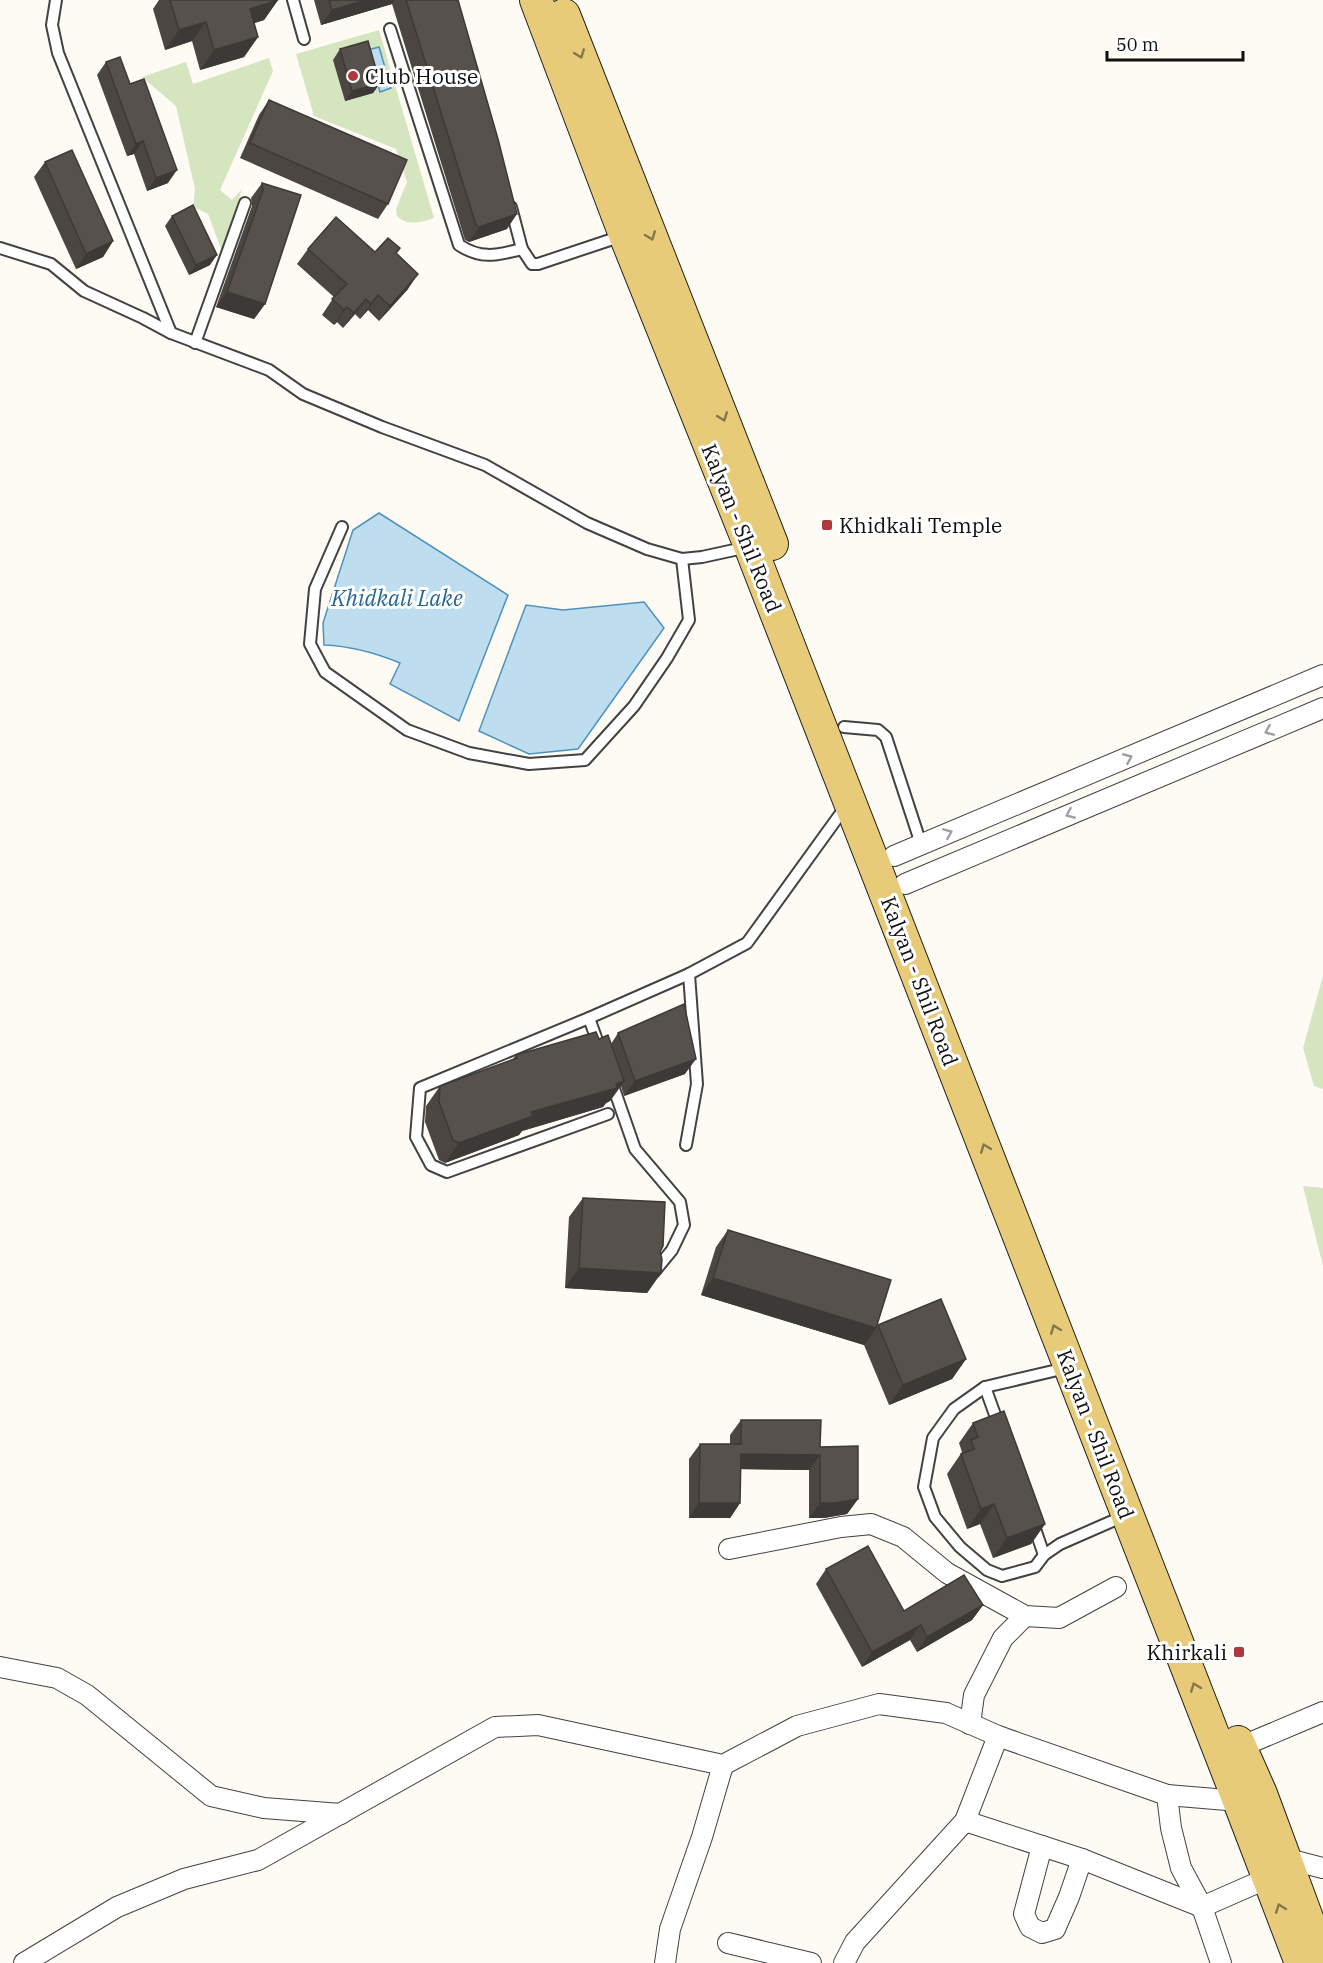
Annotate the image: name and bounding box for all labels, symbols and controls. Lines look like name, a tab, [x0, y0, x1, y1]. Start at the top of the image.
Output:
scale bar	[1107, 24, 1244, 62]
text: 50 m	[1116, 33, 1159, 56]
one-way arrow	[573, 48, 585, 59]
place label: Club House	[365, 62, 478, 90]
marker: Club House	[346, 69, 360, 83]
one-way arrow	[644, 230, 656, 241]
one-way arrow	[715, 412, 728, 422]
street label: Kalyan - Shil Road	[695, 440, 789, 617]
place label: Khidkali Temple	[839, 511, 1002, 539]
marker: Khidkali Temple	[820, 518, 834, 532]
water label: Khidkali Lake	[330, 583, 463, 612]
one-way arrow	[1264, 723, 1275, 735]
one-way arrow	[1121, 753, 1132, 765]
one-way arrow	[1065, 807, 1076, 819]
one-way arrow	[942, 828, 953, 840]
street label: Kalyan - Shil Road	[875, 892, 965, 1070]
one-way arrow	[979, 1143, 992, 1153]
one-way arrow	[1050, 1325, 1062, 1336]
street label: Kalyan - Shil Road	[1051, 1345, 1141, 1523]
place label: Khirkali	[1146, 1638, 1227, 1666]
marker: Khirkali	[1232, 1645, 1246, 1659]
one-way arrow	[1189, 1682, 1202, 1693]
one-way arrow	[1275, 1903, 1287, 1914]

